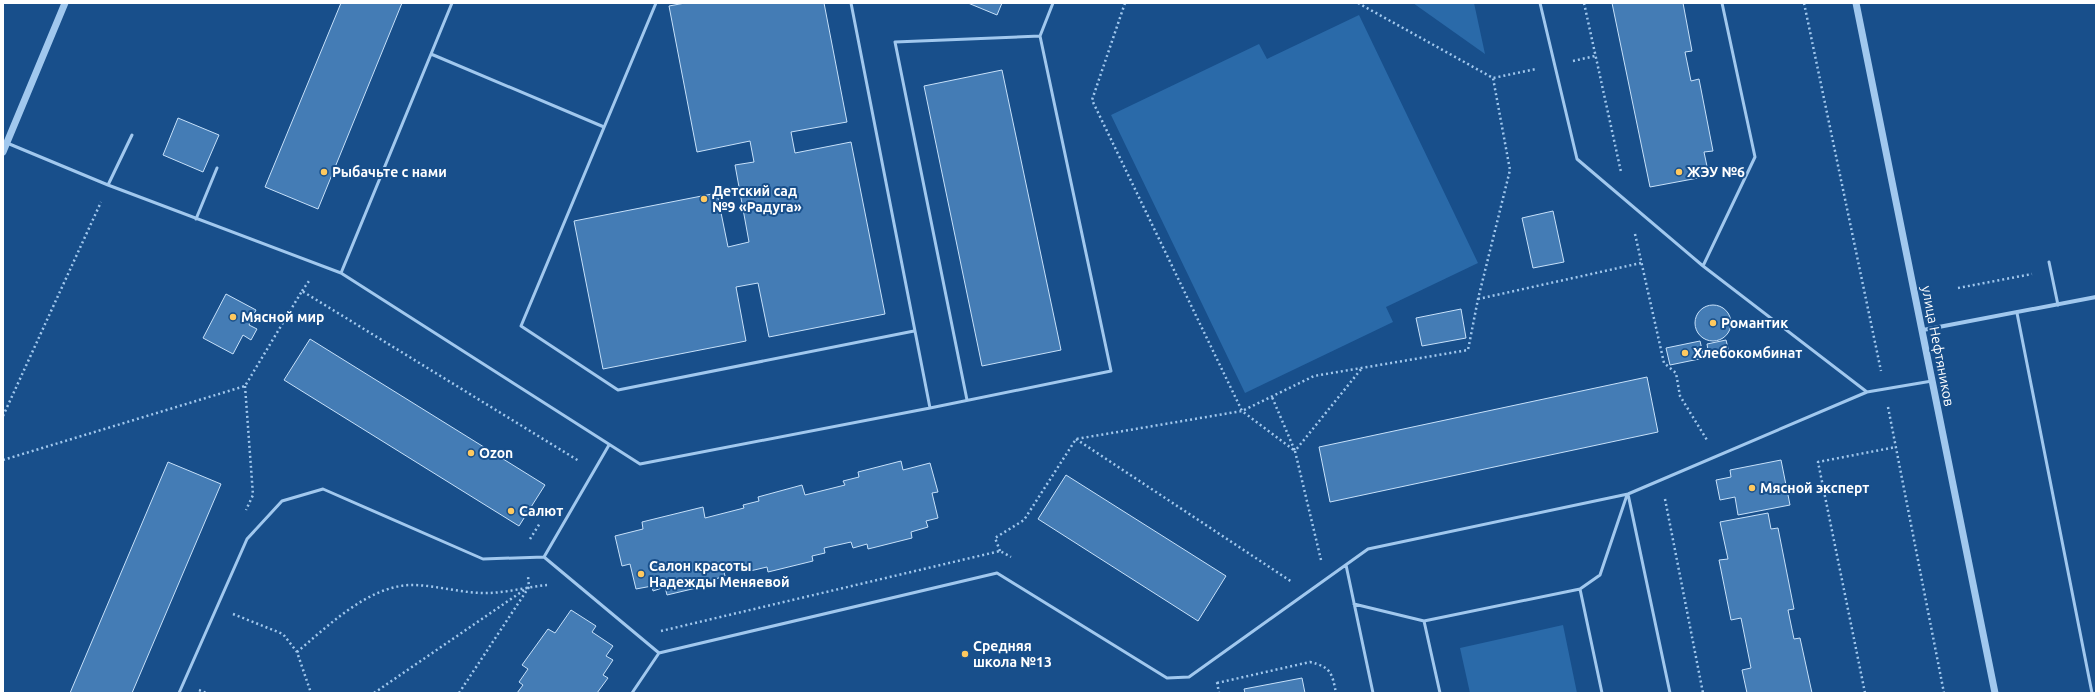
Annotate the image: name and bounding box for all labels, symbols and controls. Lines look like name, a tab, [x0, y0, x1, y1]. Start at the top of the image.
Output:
place label: Рыбачьте с нами	[332, 164, 447, 180]
place label: ЖЭУ №6	[1687, 164, 1745, 180]
marker: Рыбачьте с нами	[319, 167, 329, 177]
marker: ЖЭУ №6	[1674, 167, 1684, 177]
place label: Детский сад №9 «Радуга»	[712, 183, 802, 215]
marker: Детский сад №9 «Радуга»	[699, 194, 709, 204]
street label: улица Нефтяников	[1918, 284, 1958, 408]
place label: Мясной мир	[241, 309, 324, 325]
marker: Мясной мир	[228, 312, 238, 322]
place label: Романтик	[1721, 315, 1788, 331]
marker: Романтик	[1708, 318, 1718, 328]
place label: Хлебокомбинат	[1693, 345, 1802, 361]
marker: Хлебокомбинат	[1680, 348, 1690, 358]
place label: Ozon	[479, 445, 513, 461]
marker: Ozon	[466, 448, 476, 458]
place label: Мясной эксперт	[1760, 480, 1869, 496]
marker: Мясной эксперт	[1747, 483, 1757, 493]
place label: Салют	[519, 503, 563, 519]
marker: Салют	[506, 506, 516, 516]
place label: Салон красоты Надежды Меняевой	[649, 558, 790, 590]
marker: Салон красоты Надежды Меняевой	[636, 569, 646, 579]
place label: Средняя школа №13	[973, 638, 1052, 670]
marker: Средняя школа №13	[960, 649, 970, 659]

